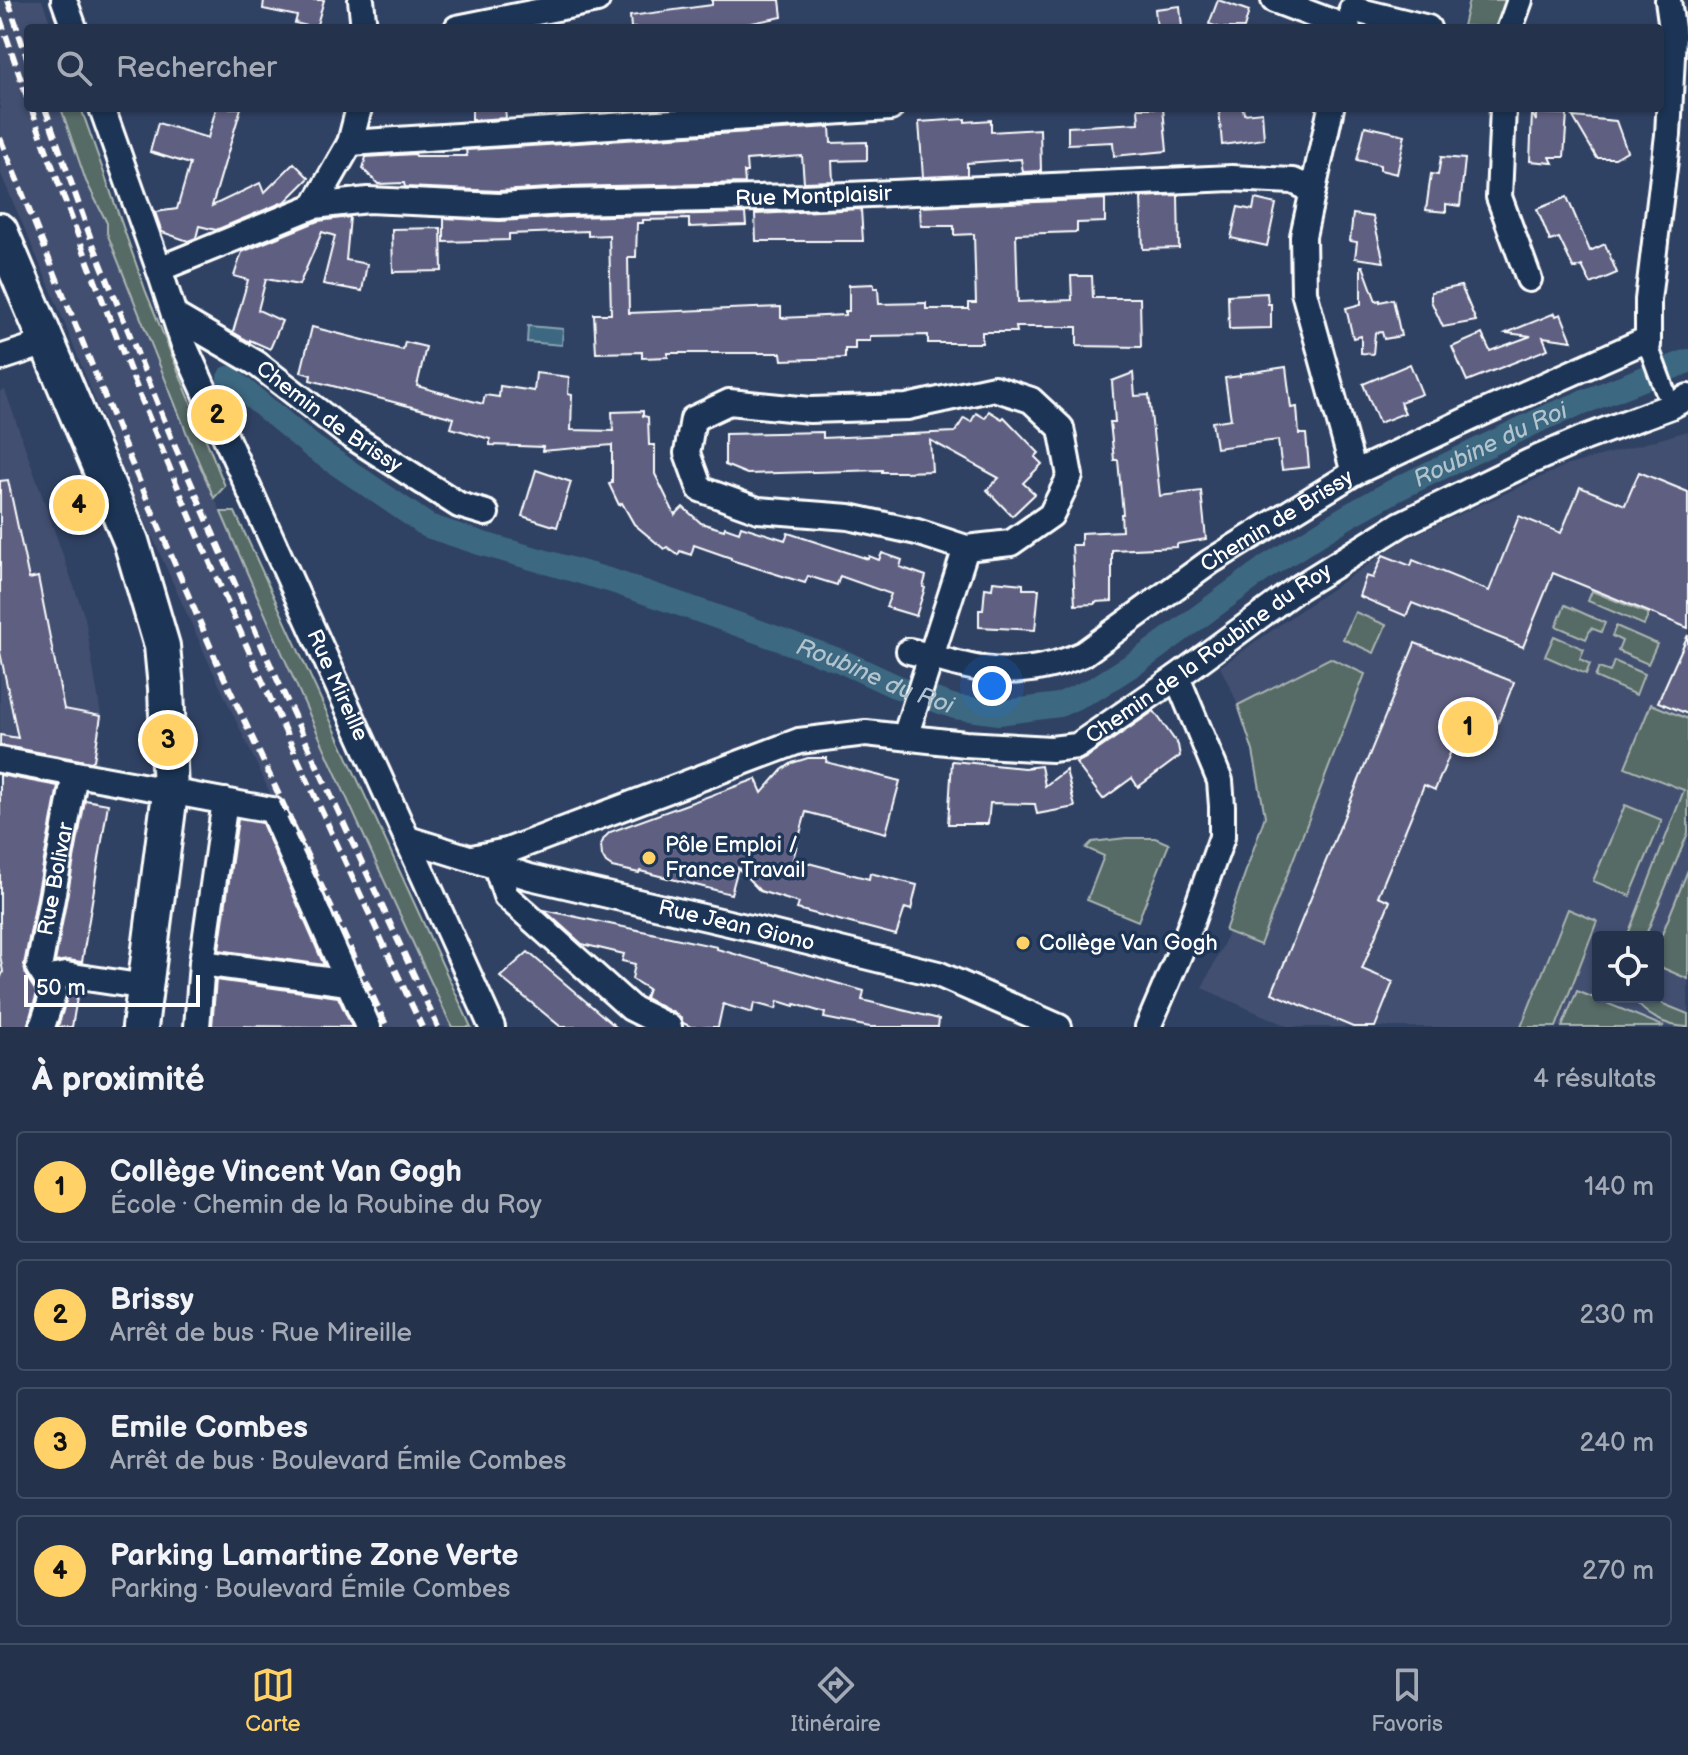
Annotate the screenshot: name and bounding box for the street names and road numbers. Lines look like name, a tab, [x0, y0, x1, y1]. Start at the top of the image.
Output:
street label: Rue Montplaisir	[735, 180, 893, 212]
street label: Chemin de Brissy	[251, 355, 408, 479]
street label: Chemin de Brissy	[1195, 463, 1358, 578]
street label: Chemin de la Roubine du Roy	[1080, 557, 1336, 750]
street label: Rue Mireille	[301, 625, 375, 745]
street label: Rue Bolivar	[32, 819, 79, 938]
street label: Rue Jean Giono	[656, 894, 818, 957]

